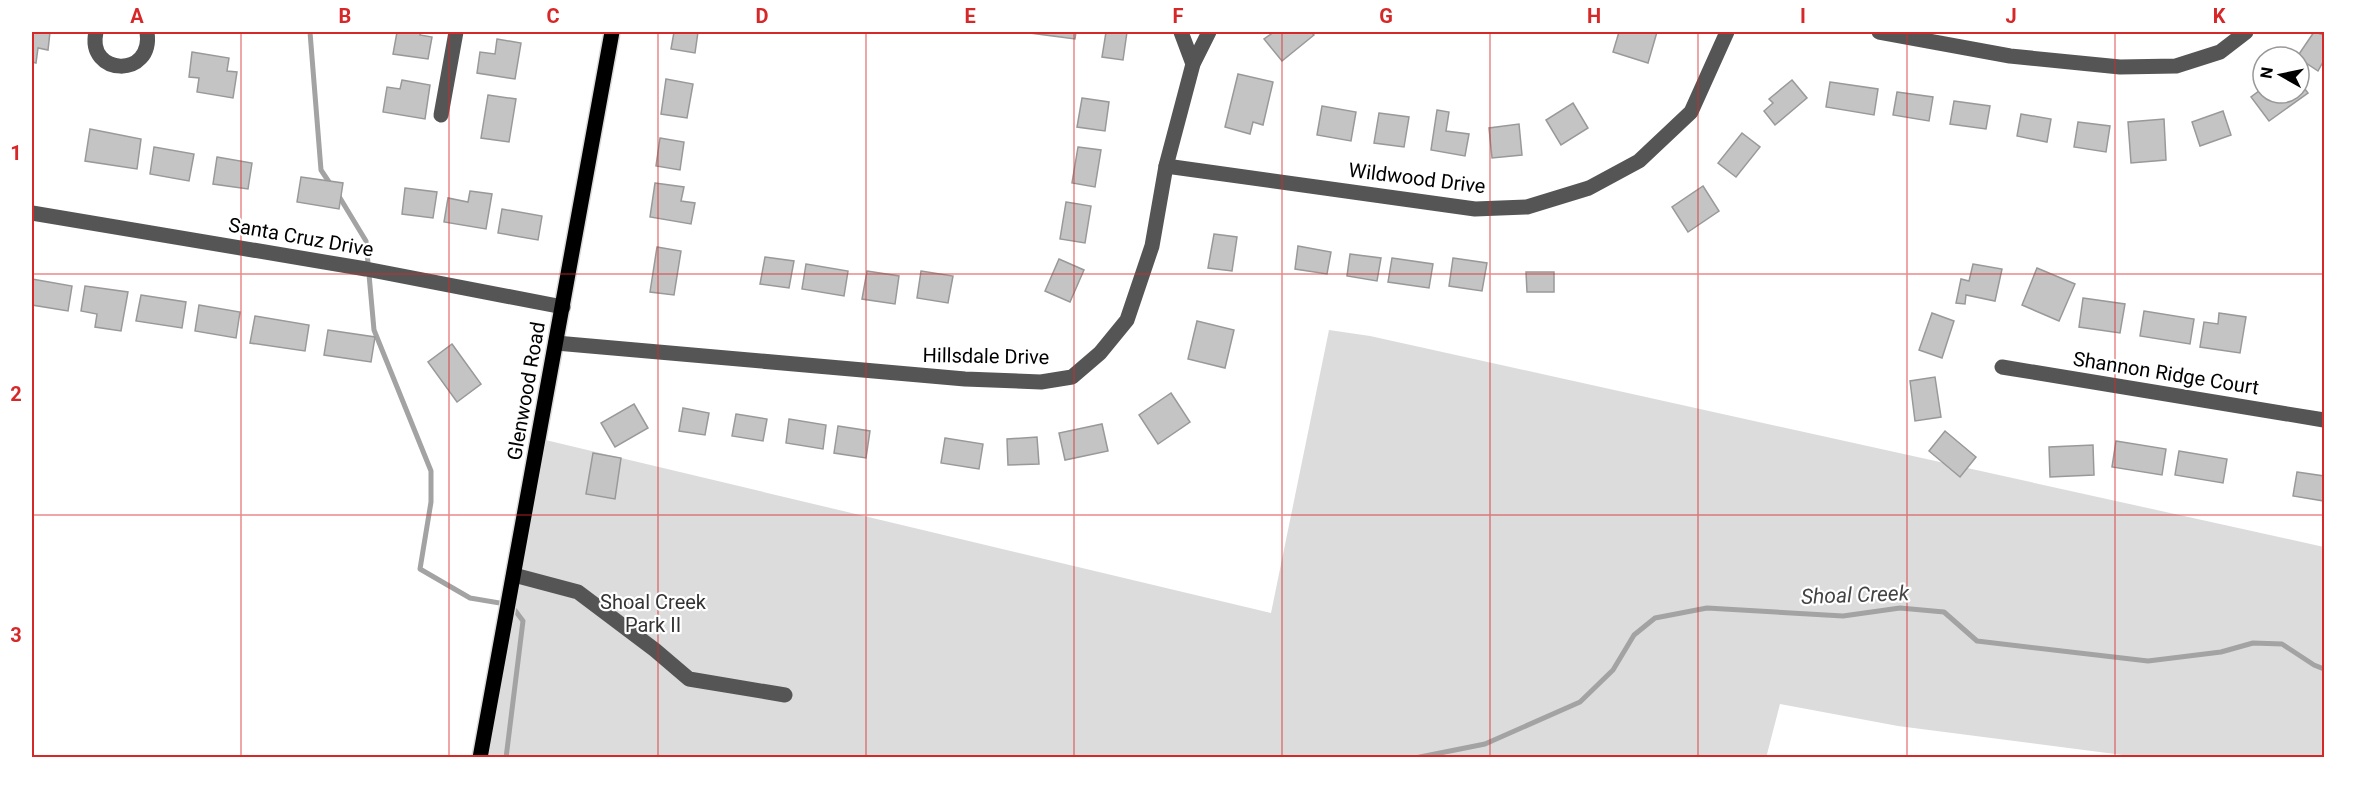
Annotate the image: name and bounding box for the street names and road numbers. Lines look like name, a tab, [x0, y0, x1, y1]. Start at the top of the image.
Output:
street label: Wildwood Drive	[1347, 158, 1487, 198]
street label: Santa Cruz Drive	[227, 212, 375, 262]
street label: Glenwood Road	[502, 320, 550, 462]
street label: Hillsdale Drive	[922, 343, 1050, 369]
street label: Shannon Ridge Court	[2071, 346, 2261, 400]

